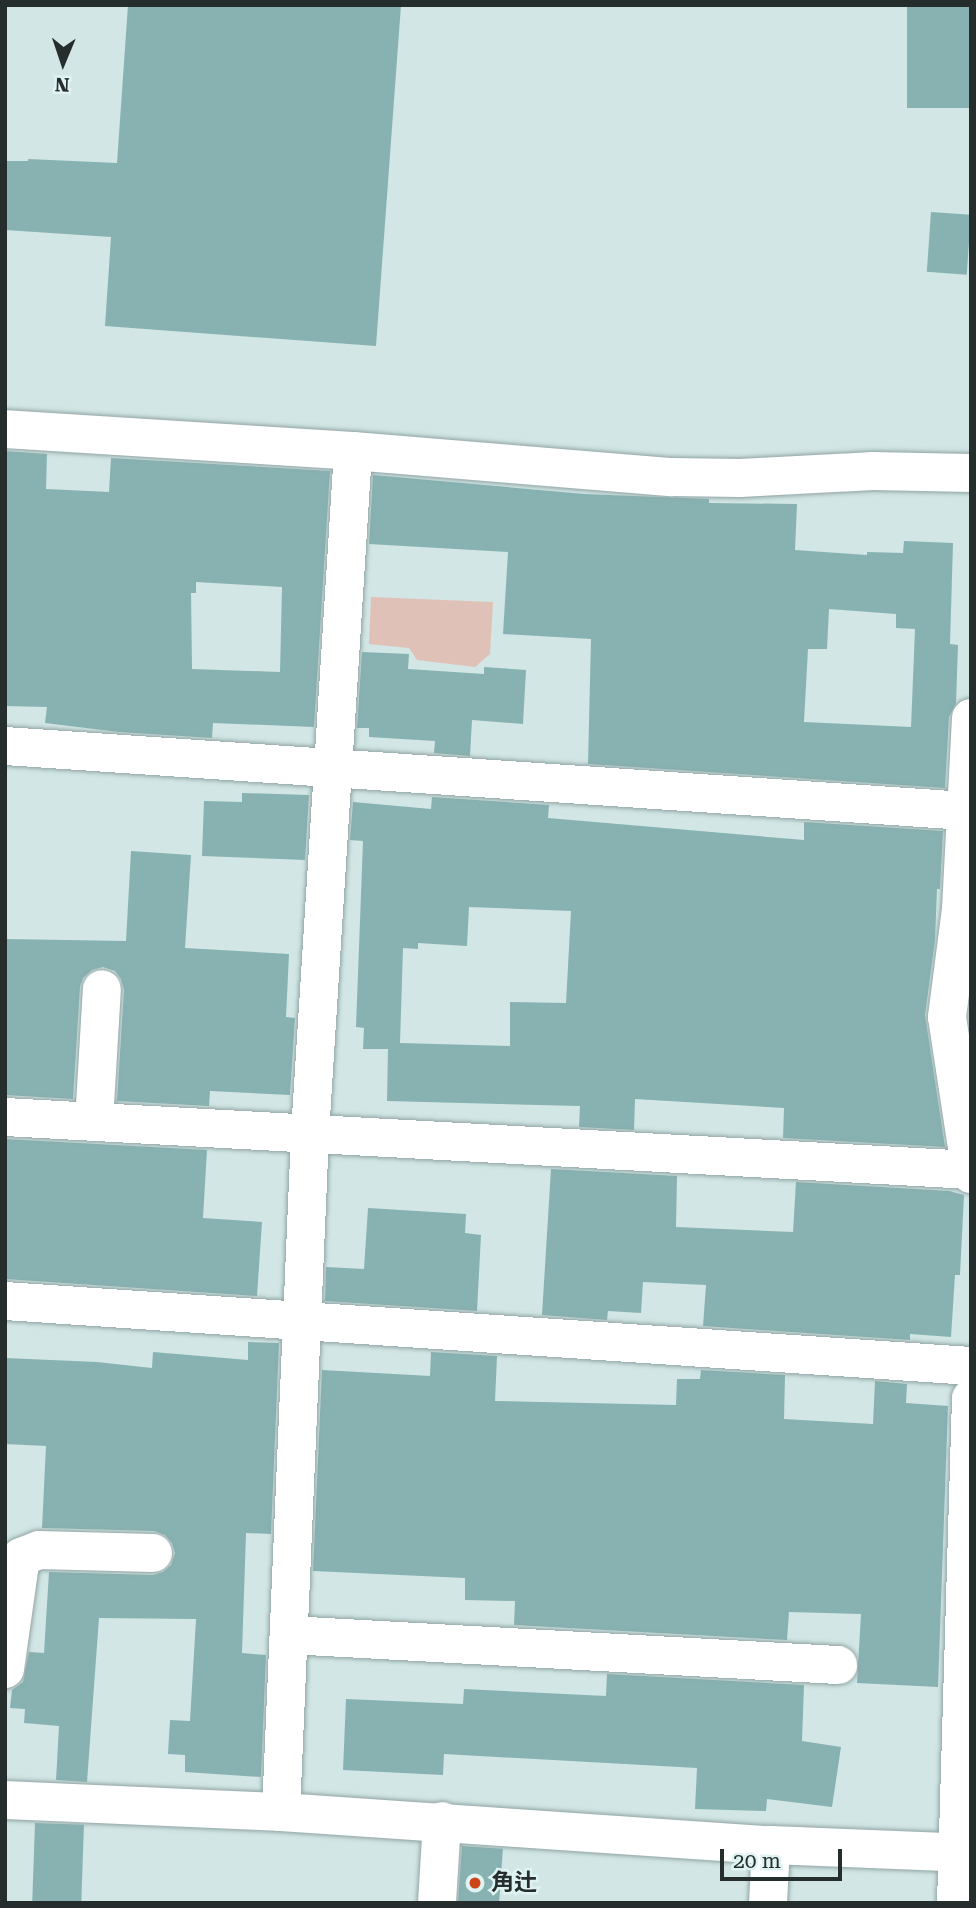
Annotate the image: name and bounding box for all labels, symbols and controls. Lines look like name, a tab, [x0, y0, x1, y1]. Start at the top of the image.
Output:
north arrow	[28, 28, 98, 98]
text: N	[55, 73, 70, 96]
scale bar	[724, 1834, 846, 1878]
text: 20 m	[733, 1849, 781, 1873]
place label: 角辻	[491, 1869, 537, 1897]
marker: 角辻	[465, 1873, 485, 1893]

